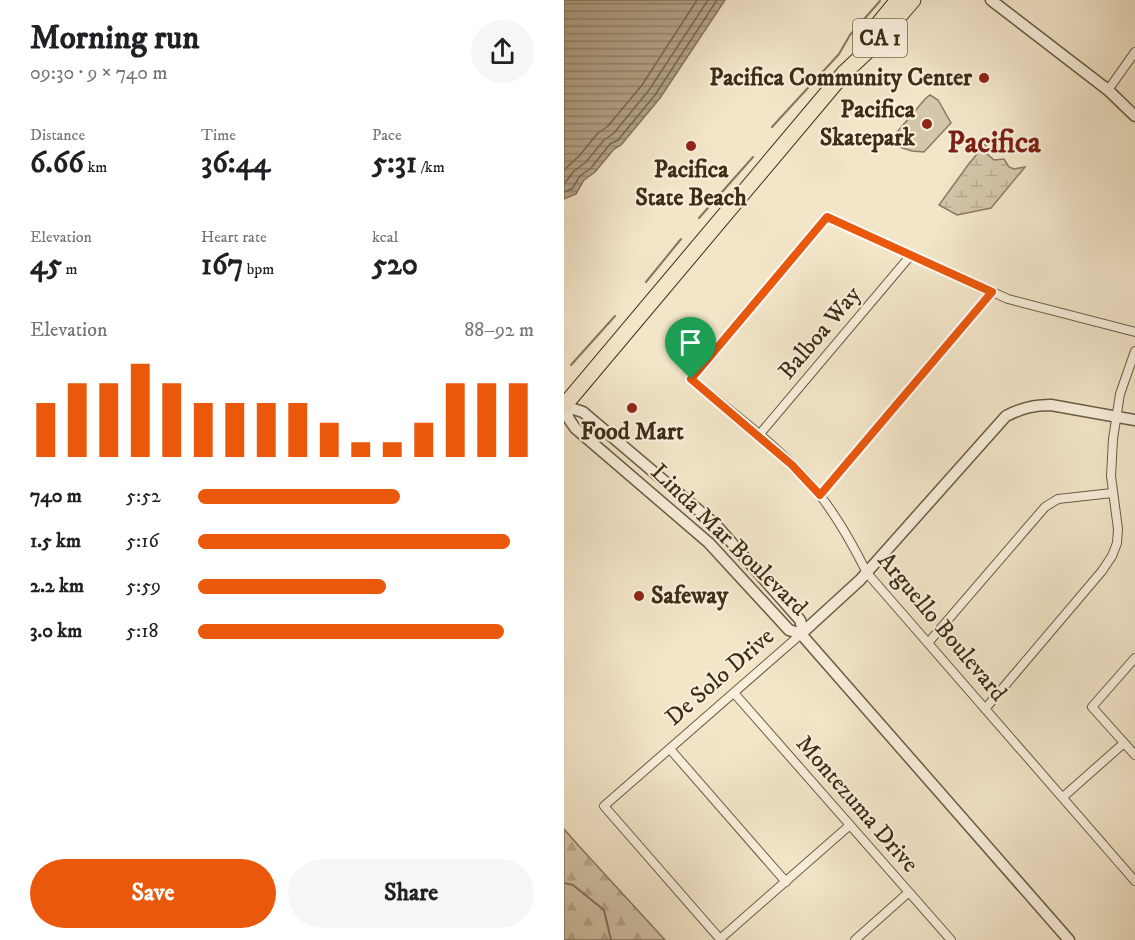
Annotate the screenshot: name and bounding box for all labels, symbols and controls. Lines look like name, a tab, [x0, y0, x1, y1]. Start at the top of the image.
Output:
text: Morning run	[30, 18, 199, 59]
road number: CA 1	[853, 19, 907, 57]
button: share	[471, 20, 534, 83]
text: 09:30 · 9 × 740 m	[30, 61, 167, 86]
place label: Pacifica Community Center	[709, 63, 973, 93]
marker: Pacifica Community Center	[977, 71, 991, 85]
place label: Pacifica Skatepark	[820, 95, 916, 153]
marker: Pacifica Skatepark	[920, 117, 934, 131]
text: Distance	[30, 125, 85, 145]
text: Time	[201, 125, 236, 145]
text: Pace	[372, 125, 402, 145]
district label: Pacifica	[947, 125, 1042, 162]
marker: Pacifica State Beach	[684, 139, 698, 153]
text: 6.66	[30, 145, 84, 182]
text: 36:44	[201, 145, 270, 182]
text: 5:31	[372, 145, 417, 182]
place label: Pacifica State Beach	[635, 155, 747, 213]
text: km	[84, 157, 107, 177]
text: /km	[417, 157, 445, 177]
text: Elevation	[30, 227, 92, 247]
text: Heart rate	[201, 227, 267, 247]
text: kcal	[372, 227, 398, 247]
text: 45	[30, 247, 62, 284]
text: 167	[201, 247, 243, 284]
text: 520	[372, 247, 418, 284]
text: m	[62, 259, 77, 279]
text: bpm	[243, 259, 274, 279]
street label: Balboa Way	[772, 280, 868, 386]
pin	[665, 317, 716, 379]
text: Elevation	[30, 318, 107, 343]
text: 88–92 m	[464, 318, 534, 343]
icon: arrive	[674, 326, 707, 359]
marker: Food Mart	[625, 401, 639, 415]
place label: Food Mart	[580, 417, 684, 447]
street label: Linda Mar Boulevard	[644, 457, 814, 623]
text: 740 m	[30, 484, 82, 509]
text: 5:52	[126, 484, 161, 509]
text: 1.5 km	[30, 529, 81, 554]
text: 5:16	[126, 529, 159, 554]
street label: Arguello Boulevard	[871, 546, 1013, 708]
text: 2.2 km	[30, 574, 84, 599]
text: 5:59	[126, 574, 161, 599]
place label: Safeway	[651, 581, 729, 611]
marker: Safeway	[632, 589, 646, 603]
text: 3.0 km	[30, 619, 82, 644]
text: 5:18	[126, 619, 159, 644]
street label: De Solo Drive	[659, 622, 781, 732]
street label: Montezuma Drive	[789, 729, 925, 879]
button: Save	[30, 859, 276, 928]
button: Share	[288, 859, 534, 928]

